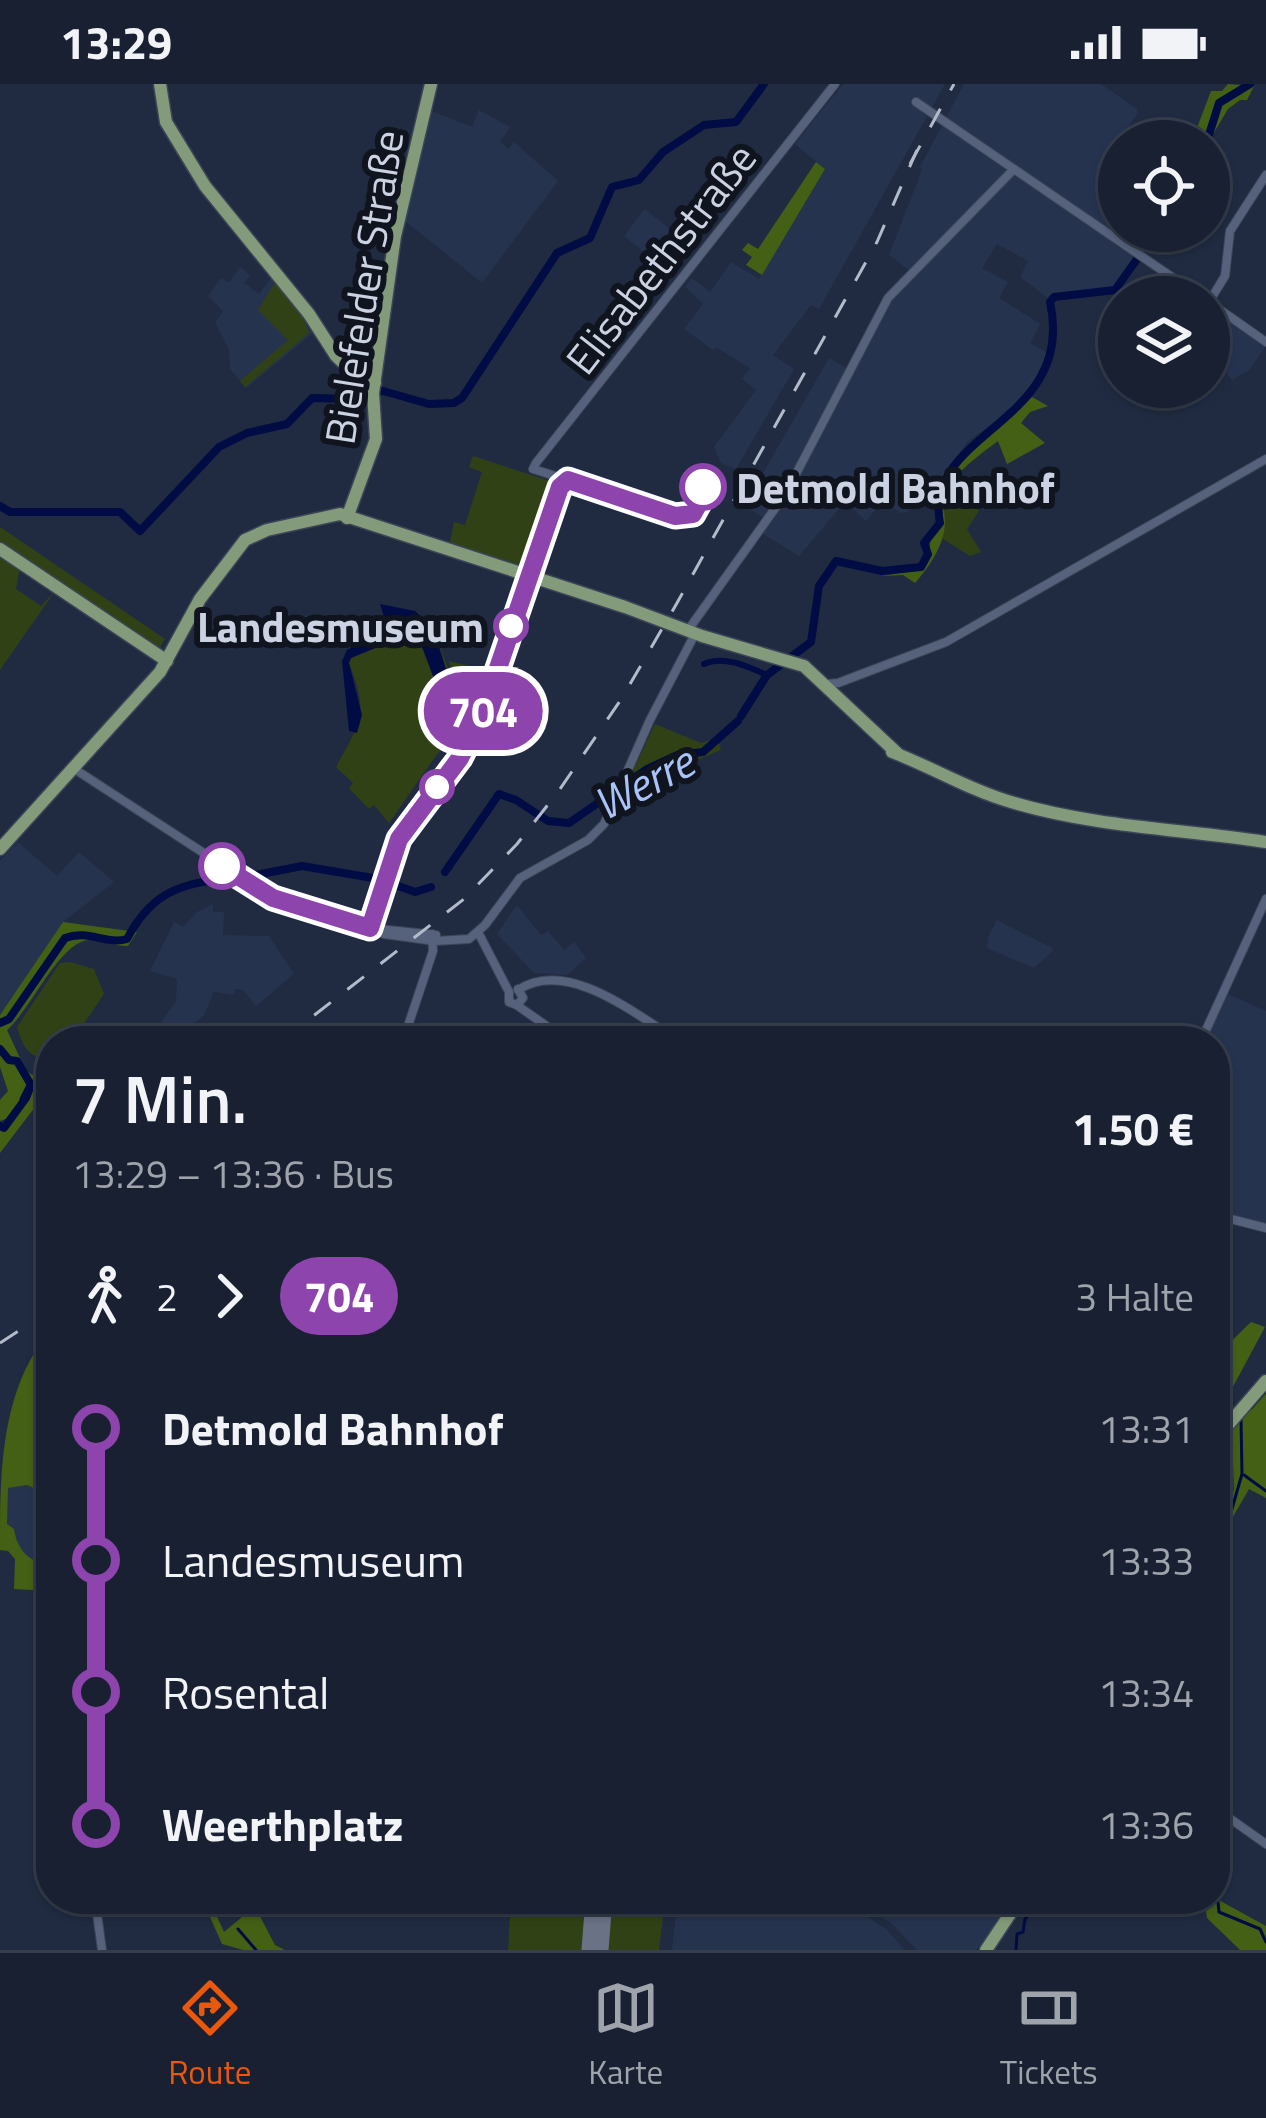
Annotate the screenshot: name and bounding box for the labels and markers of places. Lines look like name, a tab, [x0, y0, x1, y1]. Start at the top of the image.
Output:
place label: Detmold Bahnhof	[736, 455, 1055, 519]
marker: Detmold Bahnhof	[681, 465, 725, 509]
place label: Landesmuseum	[197, 594, 484, 658]
marker: Landesmuseum	[495, 610, 527, 642]
unlabelled marker	[421, 771, 453, 803]
unlabelled marker	[200, 844, 244, 888]

